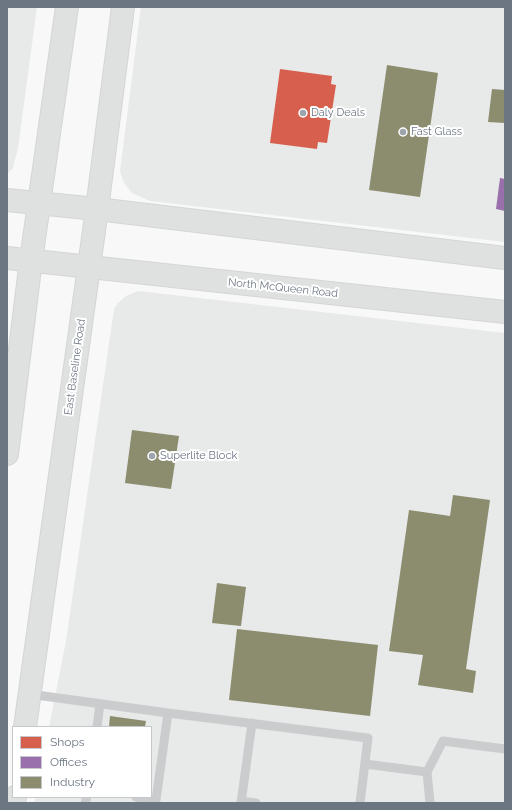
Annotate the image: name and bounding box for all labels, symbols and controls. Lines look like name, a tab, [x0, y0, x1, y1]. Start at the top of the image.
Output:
place label: Daly Deals	[311, 106, 365, 120]
marker: Daly Deals	[298, 108, 308, 118]
place label: Fast Glass	[411, 125, 462, 139]
marker: Fast Glass	[398, 127, 408, 137]
street label: North McQueen Road	[227, 276, 339, 300]
street label: East Baseline Road	[62, 318, 88, 416]
place label: Superlite Block	[160, 449, 237, 463]
marker: Superlite Block	[147, 451, 157, 461]
legend	[12, 726, 152, 798]
text: Shops	[50, 735, 85, 749]
text: Offices	[50, 755, 87, 769]
text: Industry	[50, 775, 95, 789]

